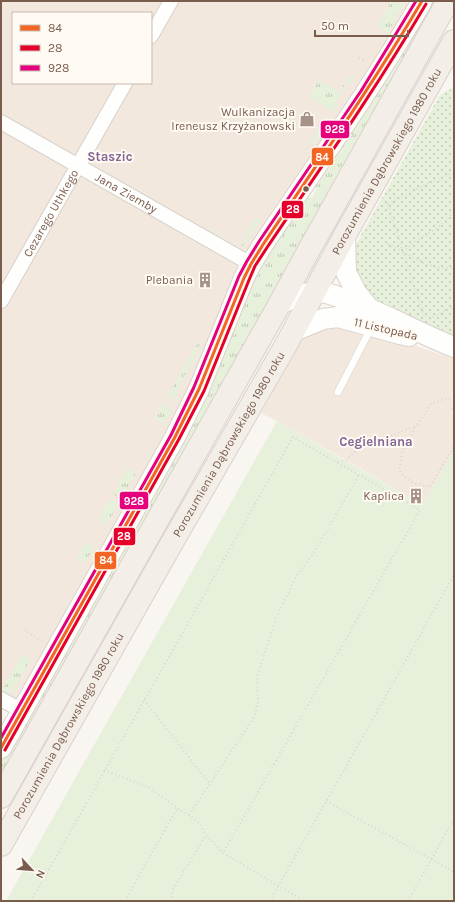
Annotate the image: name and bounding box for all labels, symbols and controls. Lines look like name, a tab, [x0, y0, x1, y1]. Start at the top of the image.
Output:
legend	[12, 12, 152, 84]
scale bar	[315, 12, 408, 38]
text: 50 m	[321, 19, 349, 33]
text: 84	[48, 21, 62, 35]
text: 28	[48, 41, 62, 55]
text: 928	[48, 61, 69, 75]
street label: Porozumienia Dąbrowskiego 1980 roku	[329, 65, 444, 257]
place label: Wulkanizacja Ireneusz Krzyżanowski	[171, 105, 295, 133]
shop icon: Wulkanizacja Ireneusz Krzyżanowski	[298, 110, 316, 128]
line badge: 928	[320, 120, 350, 139]
text: 928	[325, 123, 345, 136]
line badge: 84	[311, 147, 334, 166]
district label: Staszic	[87, 149, 133, 164]
text: 84	[315, 151, 329, 164]
street label: Cezarego Uthkego	[21, 167, 81, 259]
street label: Jana Ziemby	[93, 170, 160, 216]
unlabelled marker	[301, 184, 311, 194]
line badge: 28	[281, 200, 304, 219]
text: 28	[286, 203, 300, 216]
building icon: Plebania	[196, 271, 214, 289]
place label: Plebania	[146, 273, 193, 287]
street label: 11 Listopada	[353, 315, 419, 343]
street label: Porozumienia Dąbrowskiego 1980 roku	[170, 349, 288, 540]
district label: Cegielniana	[339, 434, 413, 449]
building icon: Kaplica	[407, 487, 425, 505]
place label: Kaplica	[363, 489, 404, 503]
line badge: 928	[119, 491, 149, 510]
text: 928	[124, 495, 144, 508]
line badge: 28	[113, 527, 136, 546]
text: 28	[117, 530, 131, 543]
line badge: 84	[94, 551, 117, 570]
text: 84	[99, 554, 113, 567]
street label: Porozumienia Dąbrowskiego 1980 roku	[10, 630, 127, 821]
north arrow	[12, 850, 52, 890]
text: N	[33, 868, 48, 881]

